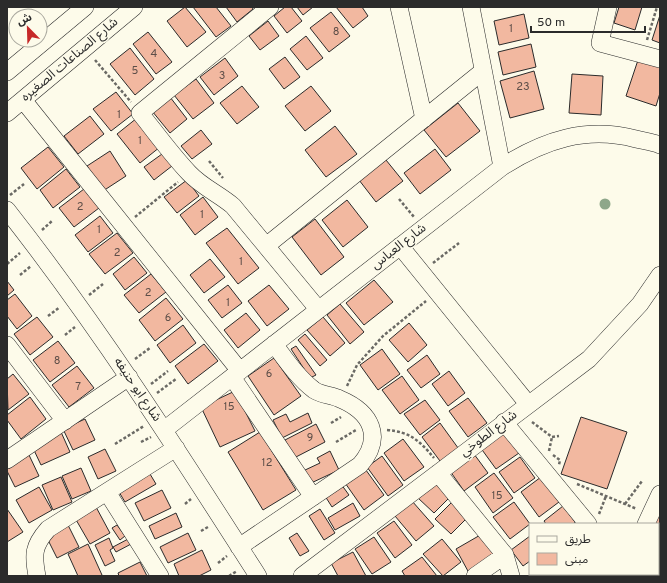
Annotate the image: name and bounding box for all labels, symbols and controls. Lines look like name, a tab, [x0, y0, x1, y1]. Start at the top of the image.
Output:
north arrow	[8, 8, 48, 48]
scale bar	[531, 8, 645, 34]
street label: شارع الصناعات الصغيره	[18, 15, 122, 105]
text: 50 m	[537, 15, 565, 31]
house number: 1	[509, 22, 513, 36]
house number: 8	[333, 25, 339, 39]
house number: 4	[151, 47, 158, 61]
house number: 5	[132, 64, 139, 78]
house number: 3	[219, 69, 225, 83]
house number: 23	[516, 80, 530, 94]
house number: 1	[117, 108, 121, 122]
house number: 1	[138, 134, 142, 148]
house number: 2	[77, 200, 83, 214]
house number: 1	[200, 208, 204, 222]
street label: شارع العباس	[368, 220, 430, 274]
house number: 1	[97, 223, 101, 237]
house number: 2	[114, 246, 120, 260]
house number: 1	[239, 255, 243, 269]
house number: 2	[145, 286, 151, 300]
house number: 1	[226, 296, 230, 310]
house number: 6	[165, 311, 171, 325]
house number: 8	[54, 354, 60, 368]
street label: شارع ابو حنيفه	[109, 355, 164, 426]
house number: 6	[266, 367, 272, 381]
house number: 7	[75, 380, 81, 394]
house number: 15	[224, 400, 235, 414]
street label: شارع الطوخي	[457, 407, 521, 462]
house number: 9	[307, 431, 313, 445]
house number: 12	[262, 456, 272, 470]
house number: 15	[492, 489, 503, 503]
legend	[529, 523, 659, 575]
text: طريق	[565, 532, 591, 548]
text: مبنى	[565, 552, 588, 568]

